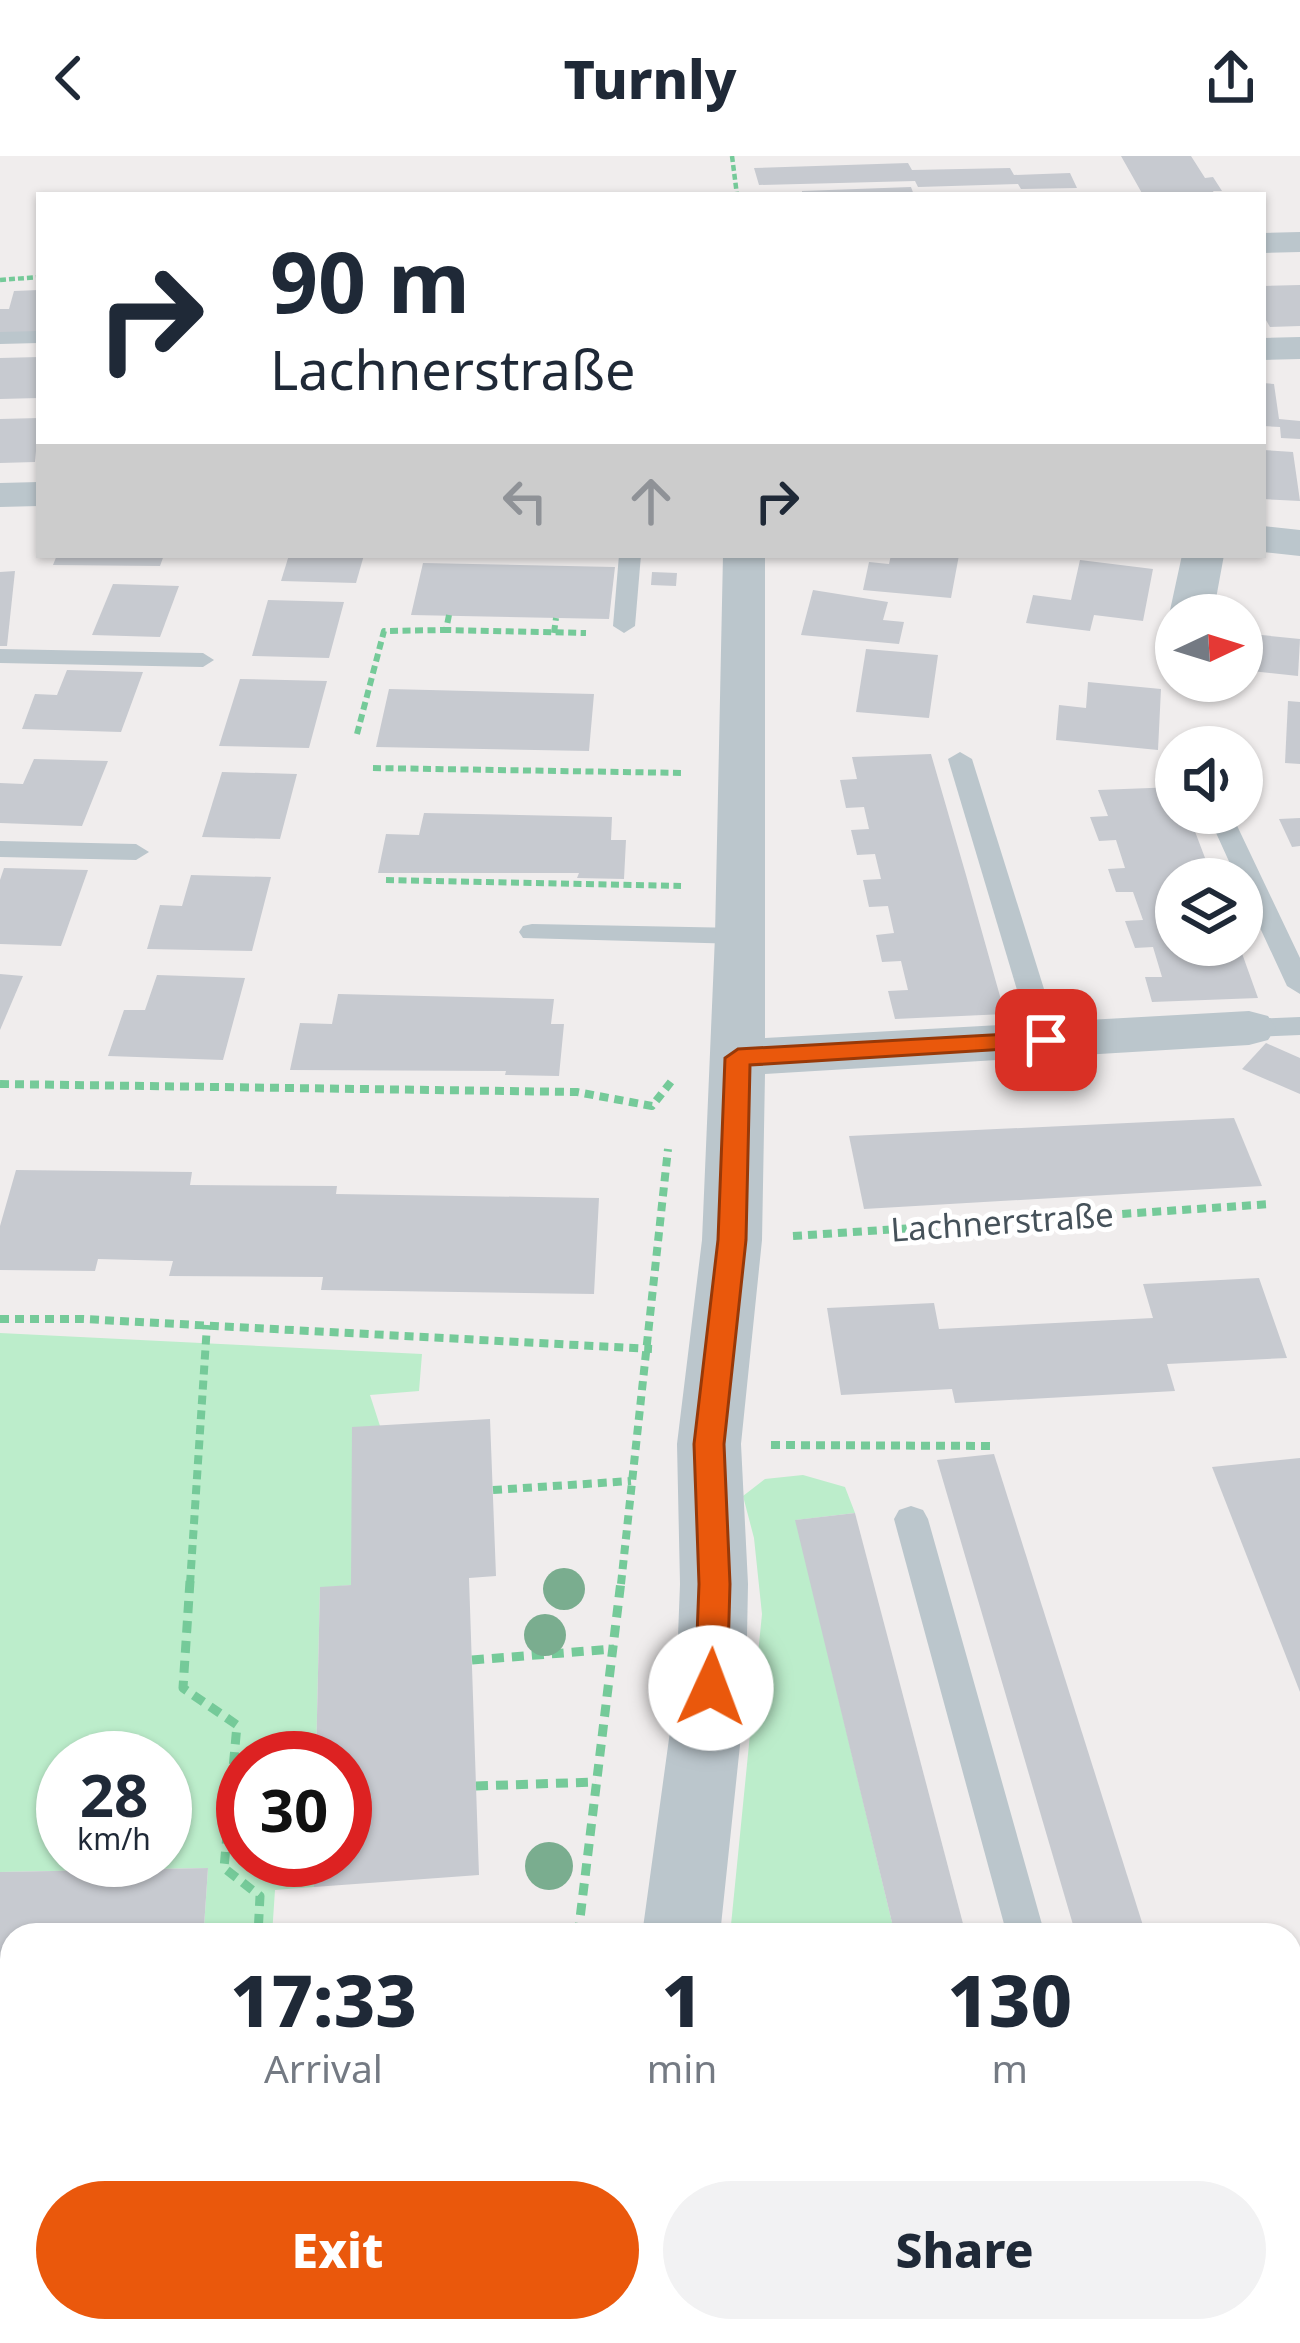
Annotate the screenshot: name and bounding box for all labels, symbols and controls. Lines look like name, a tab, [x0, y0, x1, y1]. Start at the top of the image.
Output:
text: Turnly	[563, 41, 737, 115]
icon: back	[36, 45, 102, 111]
icon: share	[1198, 45, 1264, 111]
text: 90 m	[270, 223, 470, 338]
icon: right	[72, 240, 228, 396]
text: Lachnerstraße	[270, 332, 635, 406]
icon: left	[492, 468, 558, 534]
icon: ahead	[618, 468, 684, 534]
icon: right	[744, 468, 810, 534]
north arrow	[1155, 594, 1263, 702]
map controls	[1155, 594, 1263, 966]
button: sound	[1155, 726, 1263, 834]
button: layers	[1155, 858, 1263, 966]
pin	[995, 989, 1097, 1091]
icon: arrive	[1013, 1007, 1079, 1073]
street label: Lachnerstraße	[889, 1191, 1115, 1252]
position arrow	[648, 1625, 774, 1751]
speed limit sign: 30	[216, 1731, 372, 1887]
text: 28	[80, 1753, 148, 1835]
text: km/h	[77, 1818, 151, 1859]
text: 17:33	[230, 1950, 417, 2048]
text: 1	[661, 1950, 703, 2048]
text: 130	[947, 1950, 1072, 2048]
text: Arrival	[264, 2041, 383, 2094]
text: min	[647, 2041, 717, 2094]
text: m	[991, 2041, 1028, 2094]
button: Exit	[36, 2181, 639, 2319]
button: Share	[663, 2181, 1266, 2319]

